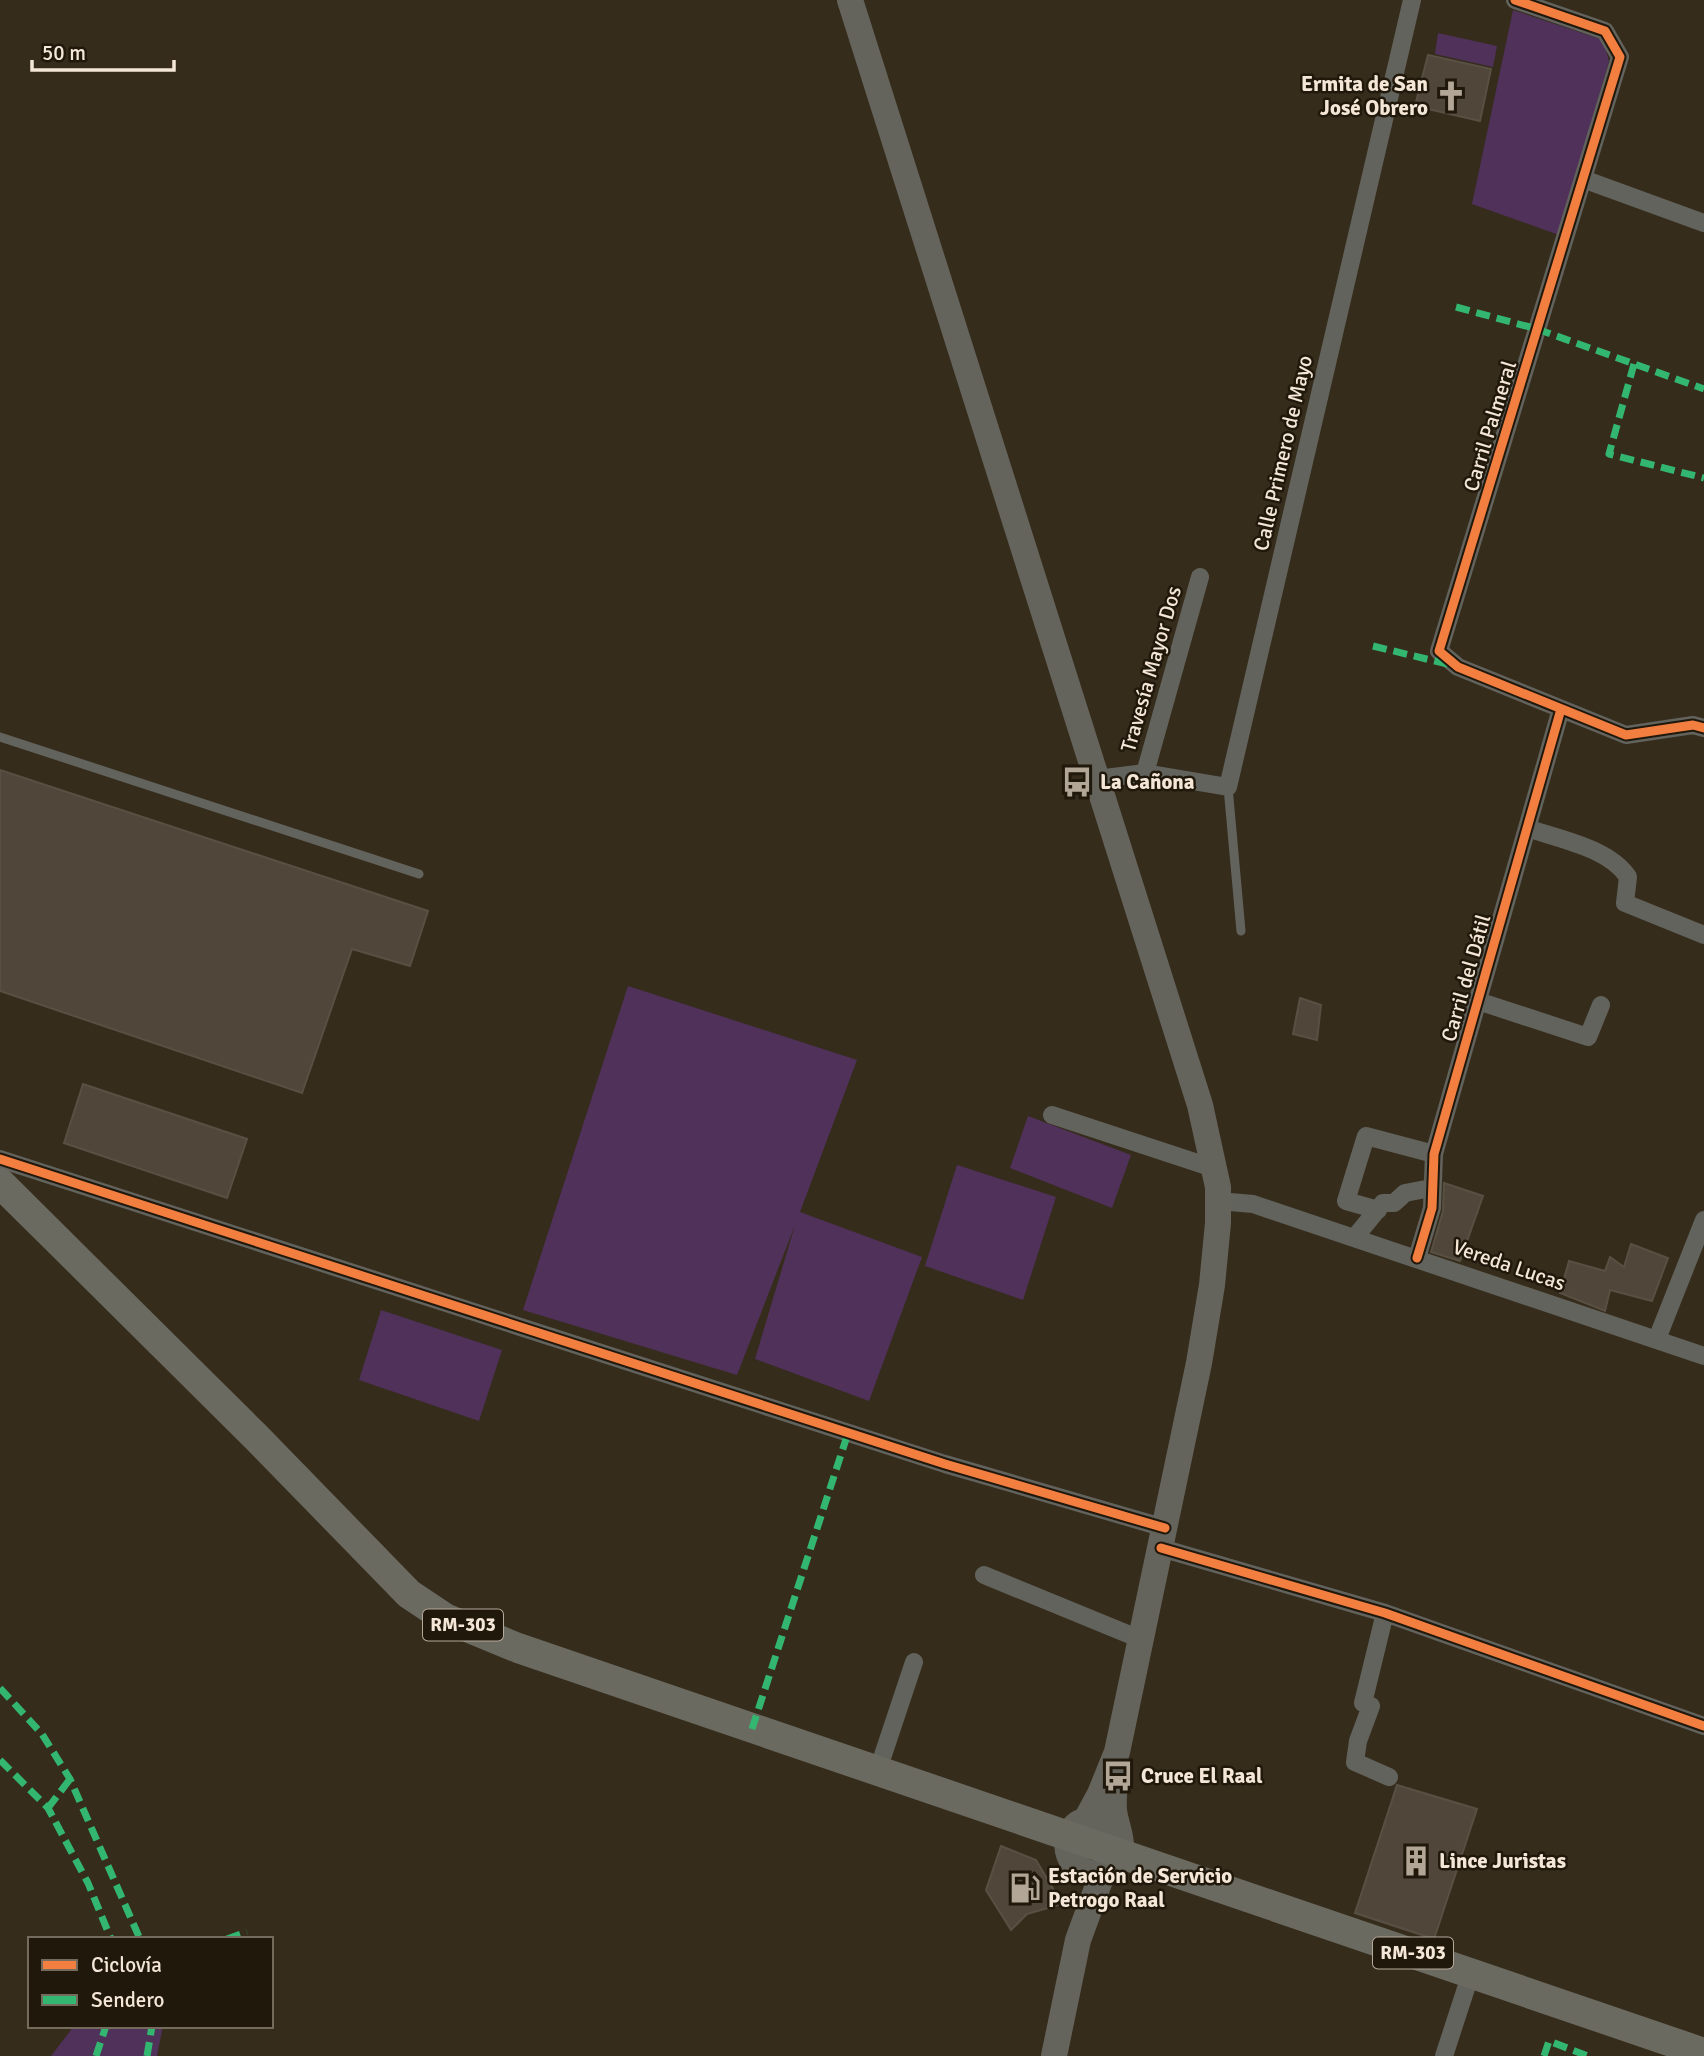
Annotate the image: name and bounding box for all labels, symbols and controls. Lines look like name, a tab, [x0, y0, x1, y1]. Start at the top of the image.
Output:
scale bar	[32, 28, 173, 72]
text: 50 m	[42, 40, 86, 66]
place label: Ermita de San José Obrero	[1301, 71, 1428, 121]
church icon: Ermita de San José Obrero	[1434, 79, 1468, 113]
street label: Calle Primero de Mayo	[1248, 353, 1318, 553]
street label: Carril Palmeral	[1458, 357, 1522, 495]
street label: Travesía Mayor Dos	[1115, 583, 1187, 755]
bus stop icon: La Cañona	[1060, 765, 1094, 799]
place label: La Cañona	[1100, 769, 1195, 795]
street label: Carril del Dátil	[1435, 911, 1497, 1045]
street label: Vereda Lucas	[1449, 1234, 1569, 1296]
road number: RM-303	[423, 1610, 503, 1640]
bus stop icon: Cruce El Raal	[1101, 1759, 1135, 1793]
place label: Cruce El Raal	[1141, 1763, 1263, 1789]
building icon: Lince Juristas	[1399, 1844, 1433, 1878]
place label: Lince Juristas	[1439, 1848, 1566, 1874]
place label: Estación de Servicio Petrogo Raal	[1048, 1863, 1232, 1913]
fuel station icon: Estación de Servicio Petrogo Raal	[1008, 1871, 1042, 1905]
legend	[28, 1937, 273, 2028]
road number: RM-303	[1373, 1938, 1453, 1968]
text: Ciclovía	[91, 1952, 162, 1978]
text: Sendero	[91, 1987, 165, 2013]

